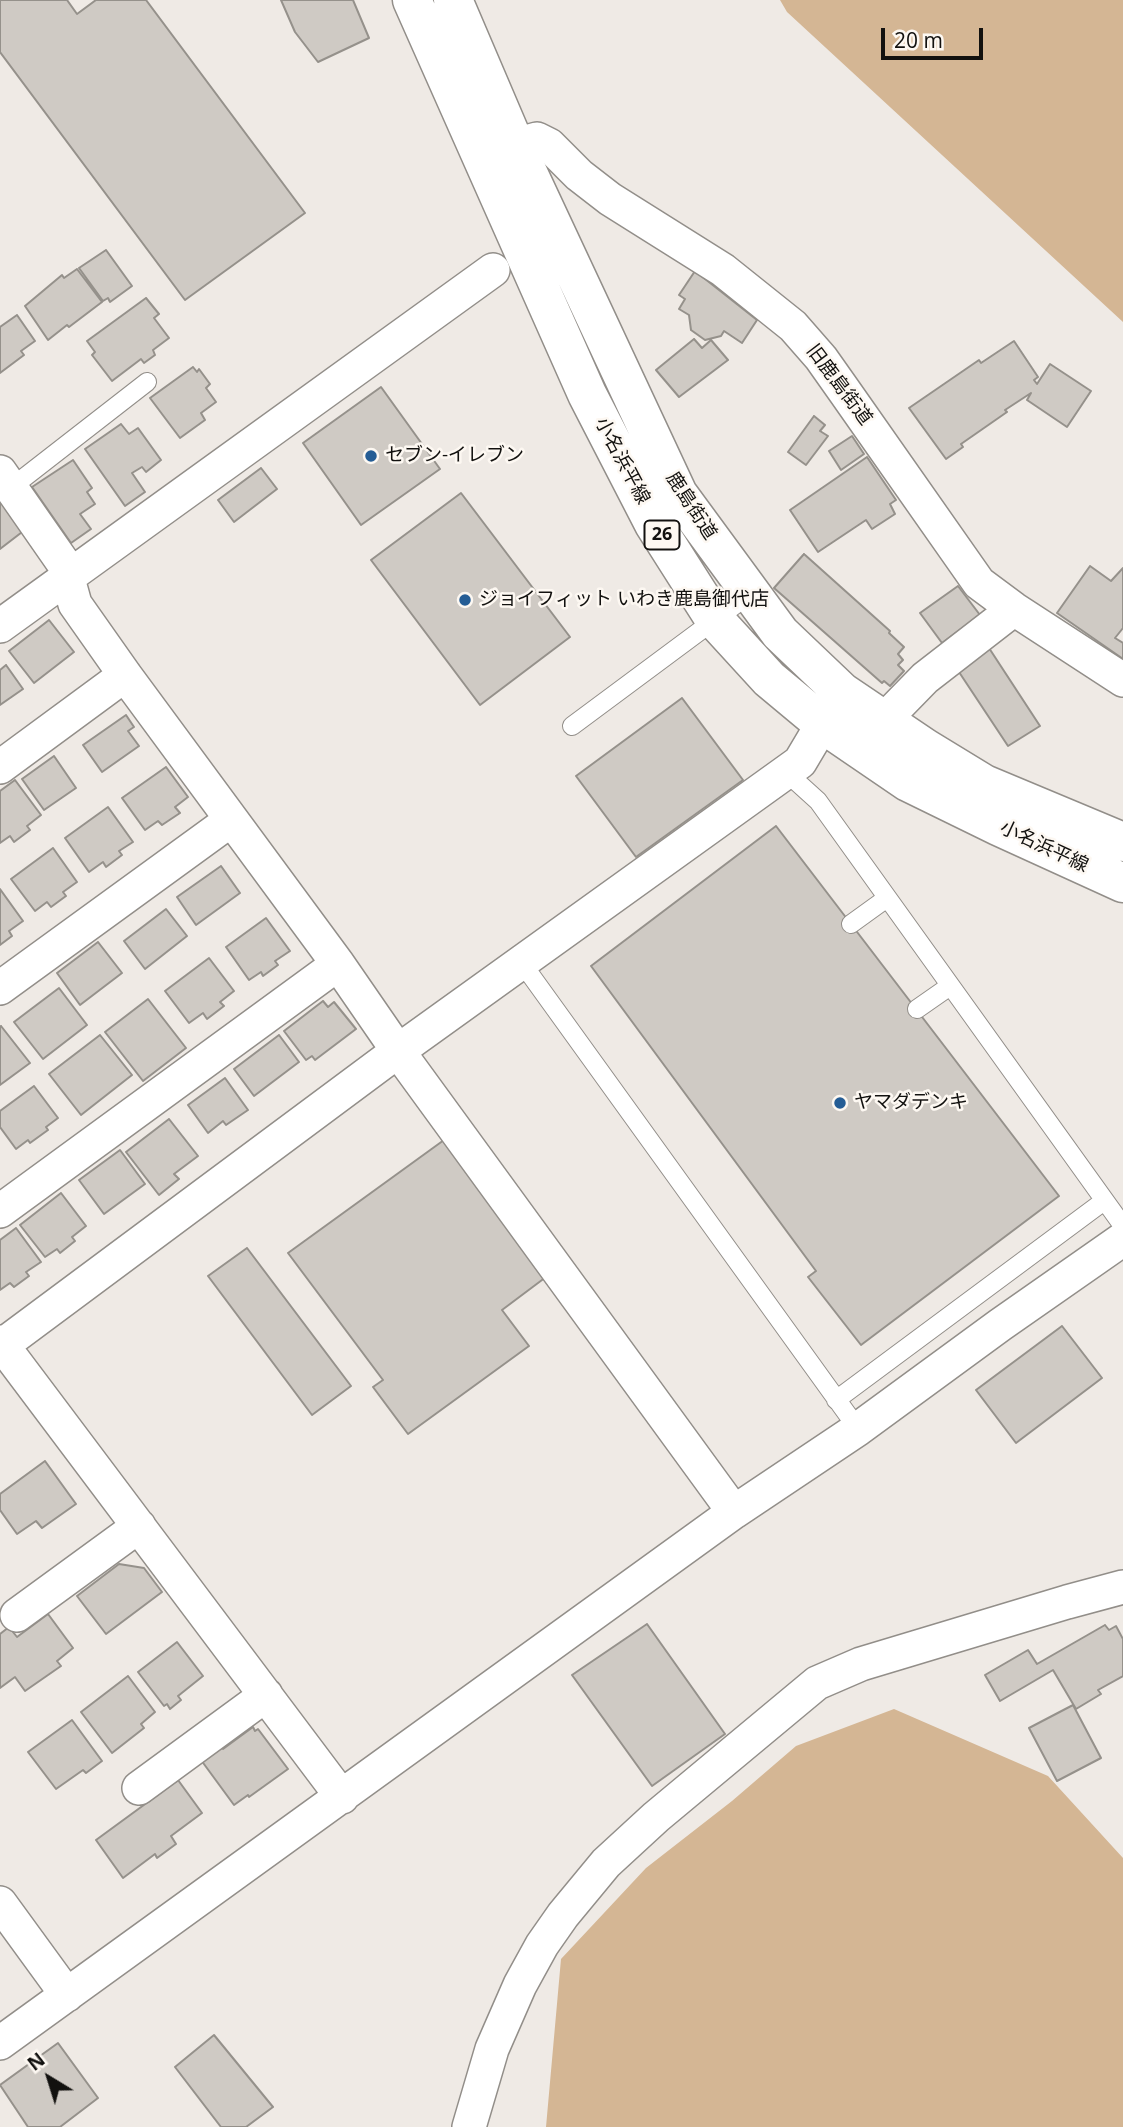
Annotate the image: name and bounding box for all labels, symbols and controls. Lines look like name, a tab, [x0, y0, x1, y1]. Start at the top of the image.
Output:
scale bar	[885, 14, 986, 58]
text: 20 m	[894, 26, 943, 54]
street label: 旧鹿島街道	[801, 340, 877, 430]
street label: 小名浜平線	[590, 414, 654, 508]
place label: セブン-イレブン	[385, 445, 524, 467]
marker: セブン-イレブン	[363, 448, 379, 464]
street label: 鹿島街道	[661, 468, 721, 544]
road number: 26	[644, 520, 680, 550]
place label: ジョイフィット いわき鹿島御代店	[479, 589, 769, 611]
marker: ジョイフィット いわき鹿島御代店	[457, 592, 473, 608]
street label: 小名浜平線	[996, 817, 1092, 877]
place label: ヤマダデンキ	[854, 1092, 968, 1114]
marker: ヤマダデンキ	[832, 1095, 848, 1111]
north arrow	[14, 2043, 84, 2113]
text: N	[22, 2046, 50, 2076]

